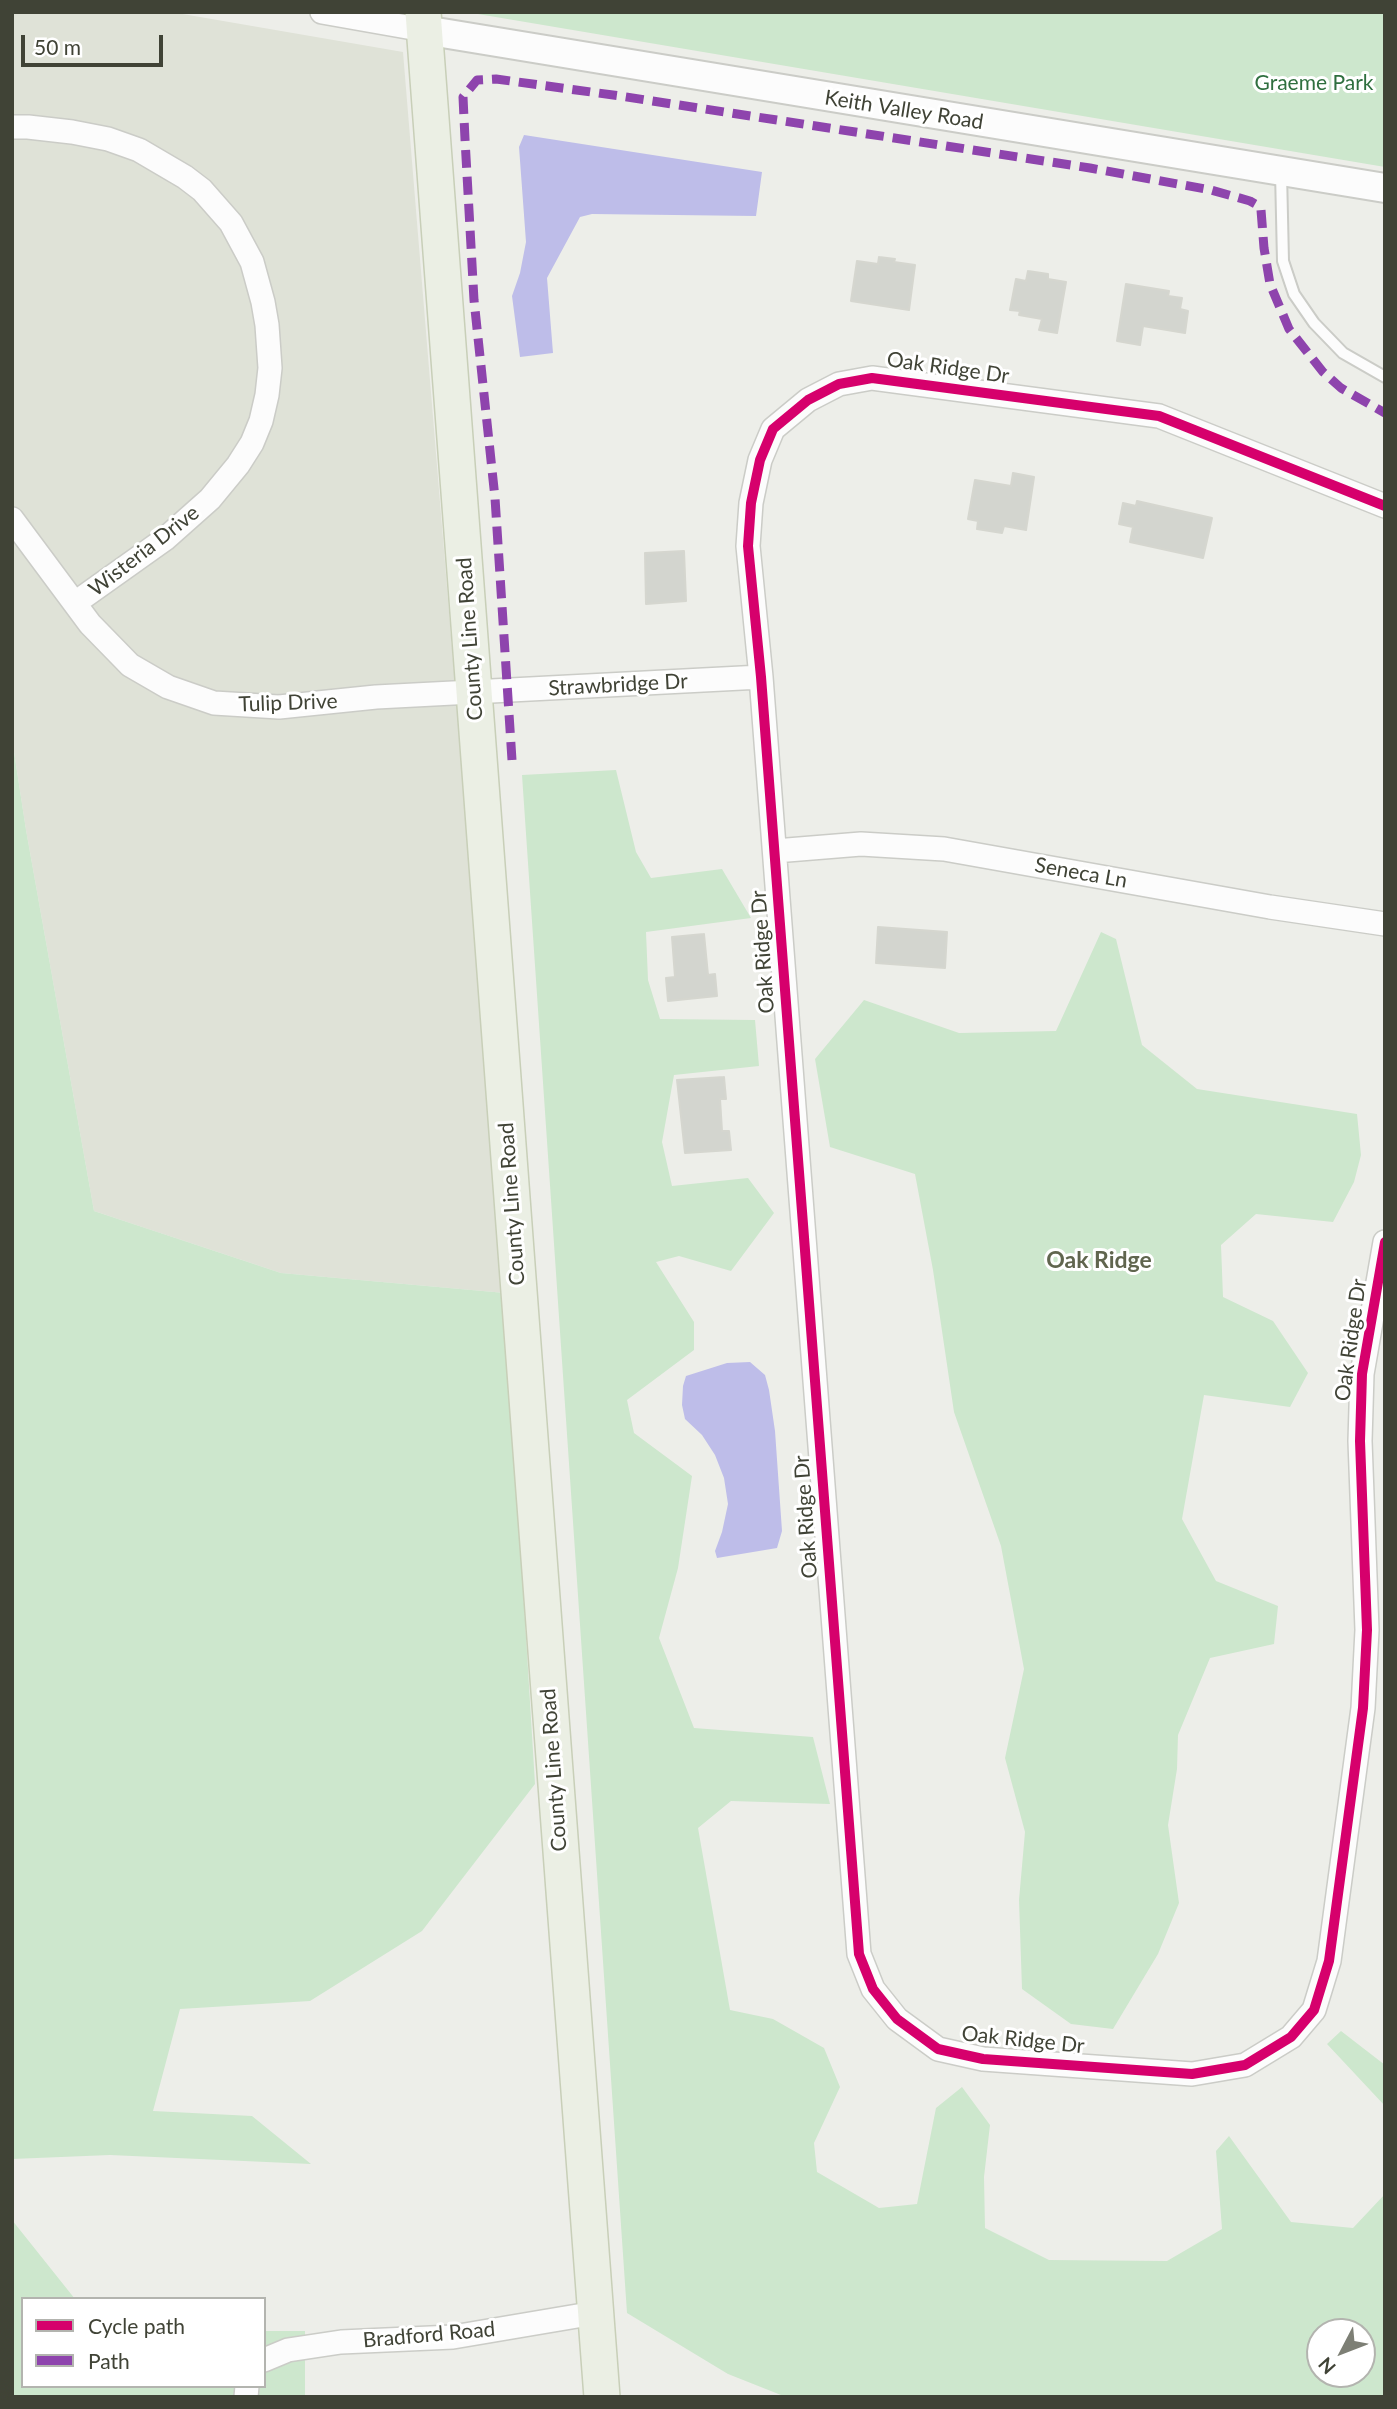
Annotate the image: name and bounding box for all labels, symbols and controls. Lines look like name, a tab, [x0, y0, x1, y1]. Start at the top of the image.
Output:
scale bar	[24, 21, 166, 65]
text: 50 m	[34, 34, 81, 59]
park label: Graeme Park	[1255, 70, 1373, 96]
street label: Keith Valley Road	[823, 85, 985, 135]
street label: Oak Ridge Dr	[885, 347, 1011, 389]
street label: Wisteria Drive	[84, 500, 204, 602]
street label: County Line Road	[452, 557, 488, 721]
street label: Strawbridge Dr	[548, 669, 688, 701]
street label: Tulip Drive	[238, 689, 338, 717]
street label: Seneca Ln	[1033, 852, 1129, 894]
street label: Oak Ridge Dr	[746, 890, 780, 1014]
street label: County Line Road	[494, 1122, 530, 1286]
district label: Oak Ridge	[1046, 1247, 1152, 1275]
street label: Oak Ridge Dr	[1330, 1277, 1372, 1403]
street label: Oak Ridge Dr	[789, 1455, 823, 1579]
street label: County Line Road	[536, 1688, 572, 1852]
street label: Oak Ridge Dr	[960, 2021, 1086, 2059]
legend	[21, 2297, 266, 2388]
text: Cycle path	[88, 2313, 185, 2338]
street label: Bradford Road	[362, 2317, 496, 2353]
north arrow	[1306, 2318, 1376, 2388]
text: Path	[88, 2348, 130, 2373]
text: N	[1313, 2353, 1340, 2379]

